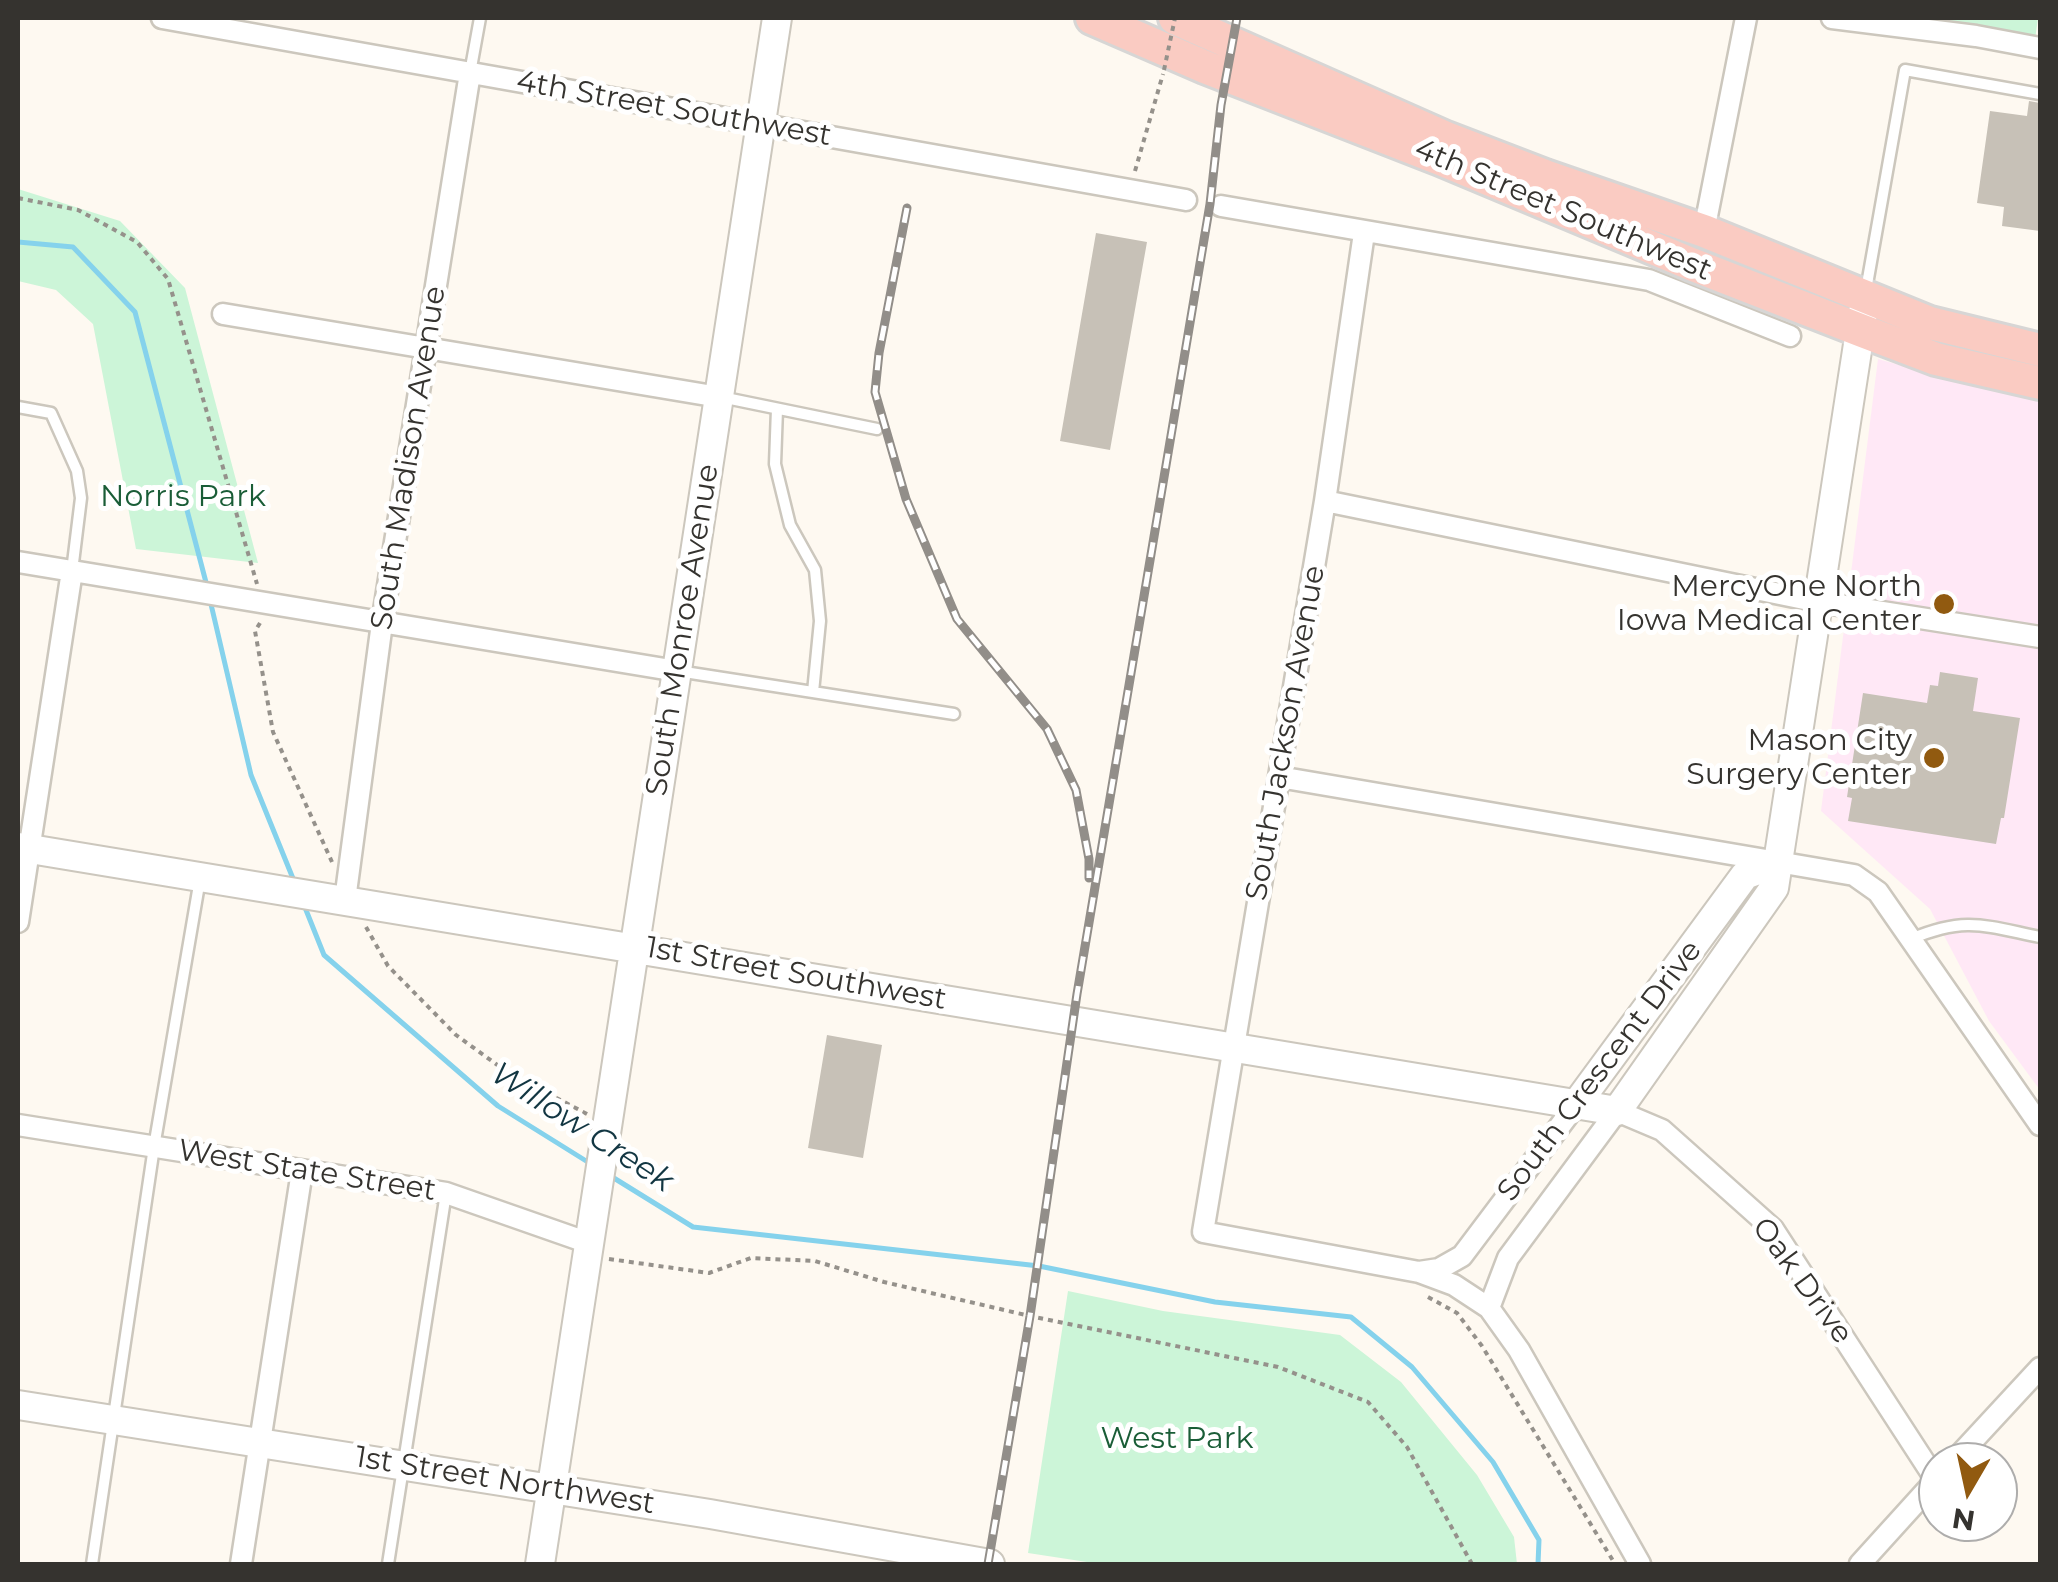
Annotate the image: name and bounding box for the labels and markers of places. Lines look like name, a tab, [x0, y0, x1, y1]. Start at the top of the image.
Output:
place label: MercyOne North Iowa Medical Center	[1617, 569, 1922, 640]
marker: MercyOne North Iowa Medical Center	[1931, 591, 1957, 617]
place label: Mason City Surgery Center	[1686, 723, 1912, 794]
marker: Mason City Surgery Center	[1921, 745, 1947, 771]

